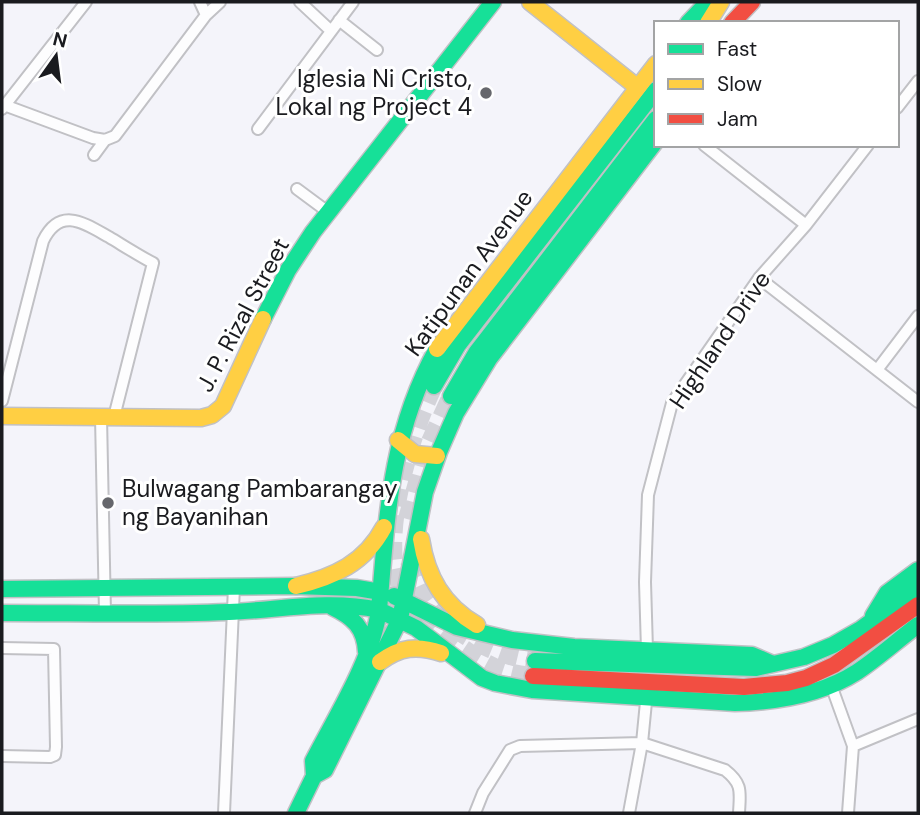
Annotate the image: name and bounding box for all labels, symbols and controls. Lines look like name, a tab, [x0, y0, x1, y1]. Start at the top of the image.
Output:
north arrow	[21, 21, 91, 91]
legend	[654, 21, 899, 147]
text: N	[50, 26, 70, 54]
text: Fast	[717, 35, 757, 63]
place label: Iglesia Ni Cristo, Lokal ng Project 4	[275, 63, 472, 122]
text: Slow	[717, 70, 762, 98]
marker: Iglesia Ni Cristo, Lokal ng Project 4	[478, 85, 494, 101]
text: Jam	[717, 105, 758, 133]
street label: Katipunan Avenue	[398, 183, 540, 362]
street label: J. P. Rizal Street	[189, 232, 296, 397]
street label: Highland Drive	[662, 265, 777, 415]
place label: Bulwagang Pambarangay ng Bayanihan	[122, 473, 398, 532]
marker: Bulwagang Pambarangay ng Bayanihan	[100, 495, 116, 511]

